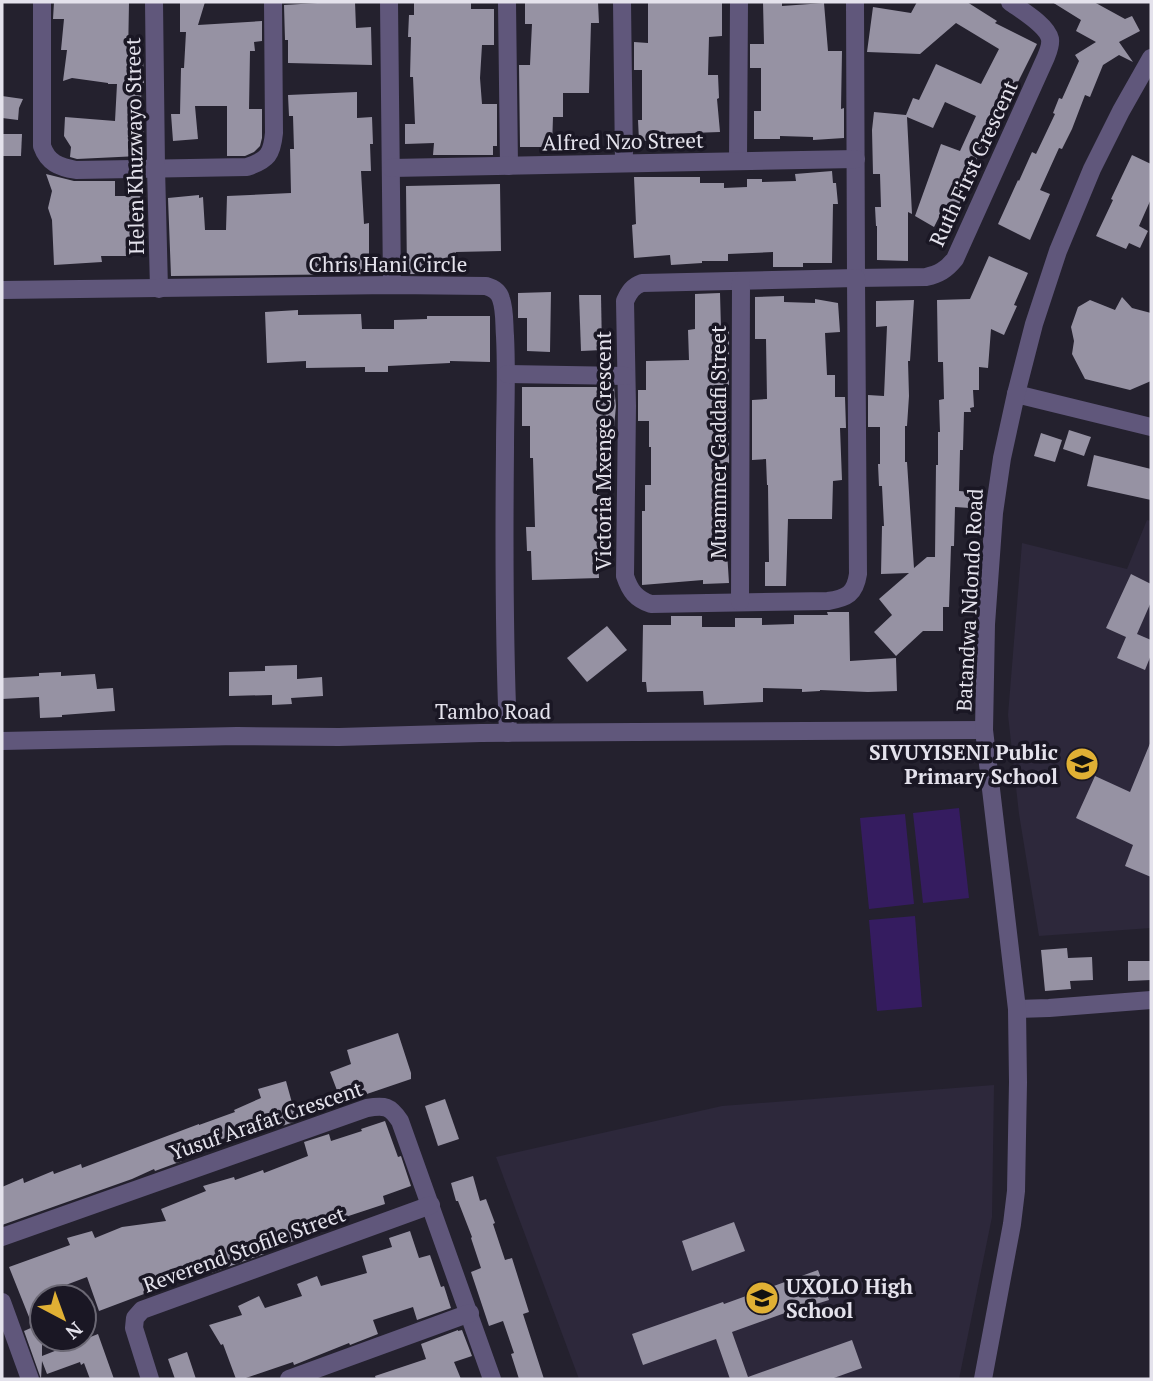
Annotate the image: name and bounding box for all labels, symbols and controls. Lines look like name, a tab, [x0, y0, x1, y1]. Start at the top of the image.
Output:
street label: Helen Khuzwayo Street	[118, 37, 150, 255]
street label: Ruth First Crescent	[922, 75, 1024, 250]
street label: Alfred Nzo Street	[542, 126, 704, 156]
street label: Chris Hani Circle	[309, 250, 467, 278]
street label: Muammer Gaddafi Street	[704, 325, 732, 559]
street label: Victoria Mxenge Crescent	[589, 331, 617, 571]
street label: Batandwa Ndondo Road	[949, 487, 989, 712]
street label: Tambo Road	[435, 697, 551, 725]
place label: SIVUYISENI Public Primary School	[869, 738, 1058, 790]
school or university icon: SIVUYISENI Public Primary School	[1063, 745, 1101, 783]
street label: Yusuf Arafat Crescent	[166, 1074, 366, 1166]
street label: Reverend Stofile Street	[139, 1199, 349, 1299]
place label: UXOLO High School	[786, 1272, 914, 1324]
school or university icon: UXOLO High School	[743, 1279, 781, 1317]
north arrow	[28, 1283, 98, 1353]
text: N	[60, 1317, 88, 1346]

